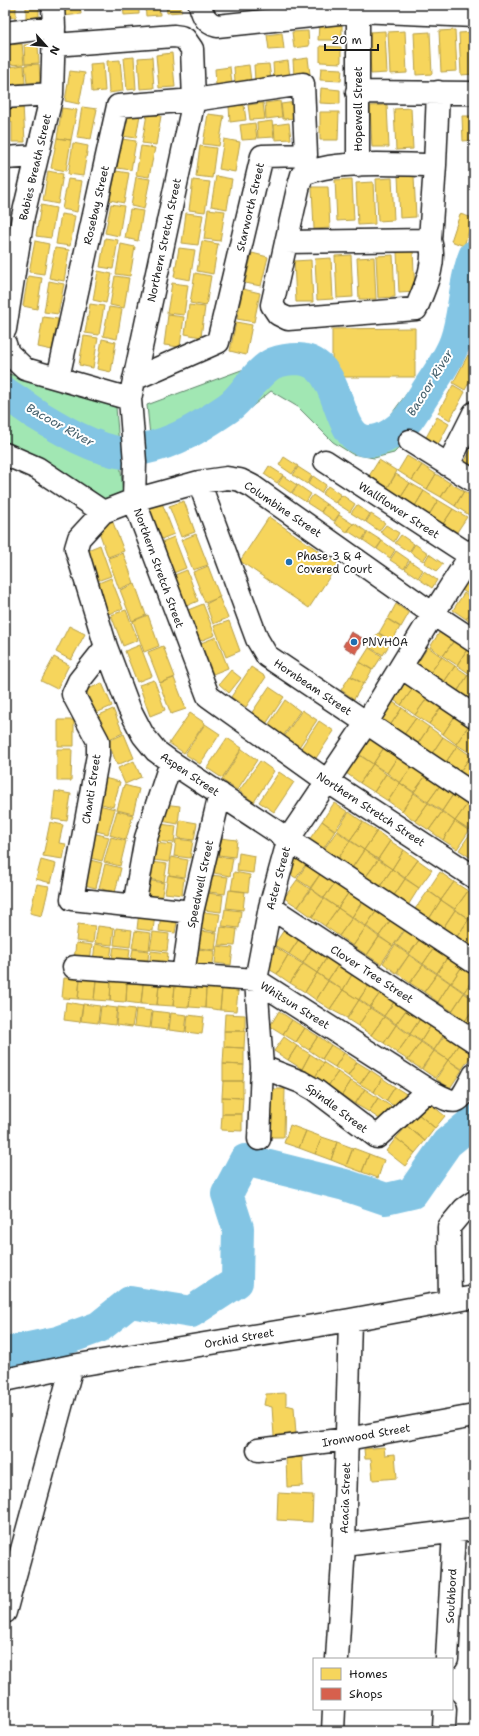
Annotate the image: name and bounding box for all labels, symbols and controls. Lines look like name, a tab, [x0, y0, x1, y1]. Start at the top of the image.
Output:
north arrow	[26, 26, 66, 66]
scale bar	[325, 26, 378, 52]
text: 20 m	[331, 32, 362, 48]
text: N	[46, 43, 63, 58]
street label: Hopewell Street	[351, 66, 366, 152]
street label: Babies Breath Street	[16, 112, 55, 222]
street label: Starworth Street	[233, 161, 268, 253]
street label: Rosebay Street	[80, 164, 113, 246]
street label: Northern Stretch Street	[144, 177, 185, 304]
water label: Bacoor River	[403, 347, 457, 419]
water label: Bacoor River	[23, 400, 97, 450]
street label: Columbine Street	[241, 478, 325, 541]
street label: Wallflower Street	[355, 479, 442, 542]
street label: Northern Stretch Street	[130, 506, 187, 630]
place label: Phase 3 & 4 Covered Court	[297, 549, 372, 577]
marker: Phase 3 & 4 Covered Court	[284, 557, 294, 567]
place label: PNVHOA	[362, 635, 408, 650]
marker: PNVHOA	[349, 637, 359, 647]
street label: Hornbeam Street	[271, 656, 355, 719]
street label: Aspen Street	[157, 749, 222, 800]
street label: Chanti Street	[79, 753, 104, 825]
street label: Northern Stretch Street	[314, 769, 428, 850]
street label: Speedwell Street	[184, 839, 217, 929]
street label: Aster Street	[263, 845, 294, 911]
street label: Clover Tree Street	[327, 942, 416, 1007]
street label: Whitsun Street	[257, 978, 332, 1033]
street label: Spindle Street	[303, 1080, 371, 1137]
street label: Orchid Street	[203, 1325, 275, 1352]
street label: Ironwood Street	[321, 1420, 412, 1451]
street label: Acacia Street	[337, 1462, 354, 1534]
street label: Southbord	[443, 1568, 460, 1624]
legend	[313, 1658, 453, 1710]
text: Homes	[349, 1666, 388, 1682]
text: Shops	[349, 1686, 383, 1702]

